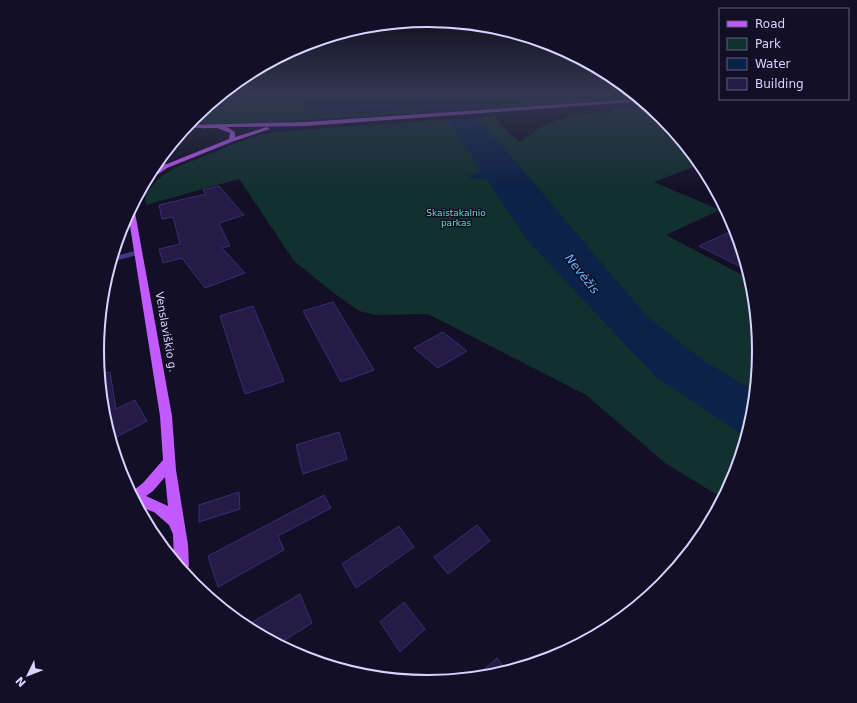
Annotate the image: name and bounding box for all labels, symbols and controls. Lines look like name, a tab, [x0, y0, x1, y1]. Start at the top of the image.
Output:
legend	[719, 8, 849, 100]
text: Road	[755, 17, 785, 31]
text: Park	[755, 37, 781, 51]
text: Water	[755, 57, 791, 71]
text: Building	[755, 77, 804, 91]
park label: Skaistakalnio parkas	[426, 208, 486, 228]
water label: Nevėžis	[562, 251, 602, 297]
street label: Venslaviškio g.	[153, 291, 179, 373]
north arrow	[8, 655, 48, 695]
text: N	[13, 674, 29, 689]

